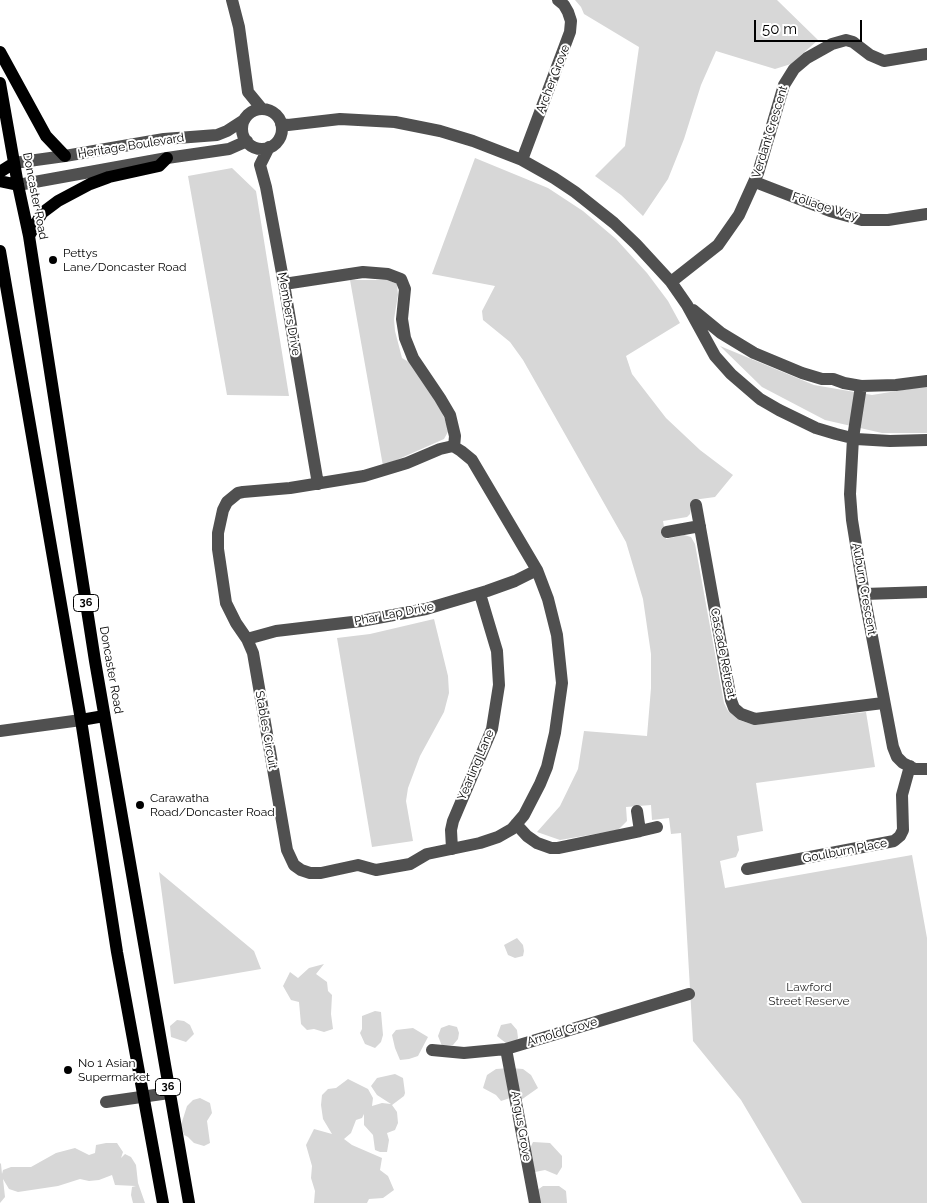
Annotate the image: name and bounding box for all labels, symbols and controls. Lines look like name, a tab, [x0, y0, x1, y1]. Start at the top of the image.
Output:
scale bar	[757, 10, 864, 42]
text: 50 m	[762, 20, 797, 38]
street label: Archer Grove	[533, 42, 573, 116]
street label: Verdant Crescent	[749, 84, 791, 180]
street label: Heritage Boulevard	[77, 130, 185, 162]
street label: Doncaster Road	[19, 151, 51, 241]
street label: Foliage Way	[790, 190, 860, 224]
place label: Pettys Lane/Doncaster Road	[63, 246, 186, 274]
marker: Pettys Lane/Doncaster Road	[47, 254, 59, 266]
street label: Members Drive	[275, 271, 303, 357]
street label: Auburn Crescent	[849, 542, 879, 636]
road number: 36	[74, 594, 98, 612]
street label: Phar Lap Drive	[353, 599, 435, 629]
street label: Cascade Retreat	[707, 607, 739, 699]
street label: Doncaster Road	[96, 625, 126, 715]
street label: Stables Circuit	[252, 690, 280, 770]
street label: Yearling Lane	[455, 727, 497, 803]
place label: Carawatha Road/Doncaster Road	[150, 791, 275, 819]
marker: Carawatha Road/Doncaster Road	[134, 799, 146, 811]
street label: Goulburn Place	[802, 836, 888, 866]
park label: Lawford Street Reserve	[768, 980, 850, 1008]
street label: Arnold Grove	[525, 1014, 599, 1050]
place label: No 1 Asian Supermarket	[78, 1056, 150, 1084]
marker: No 1 Asian Supermarket	[62, 1064, 74, 1076]
road number: 36	[156, 1078, 180, 1096]
street label: Angus Grove	[508, 1090, 534, 1162]

